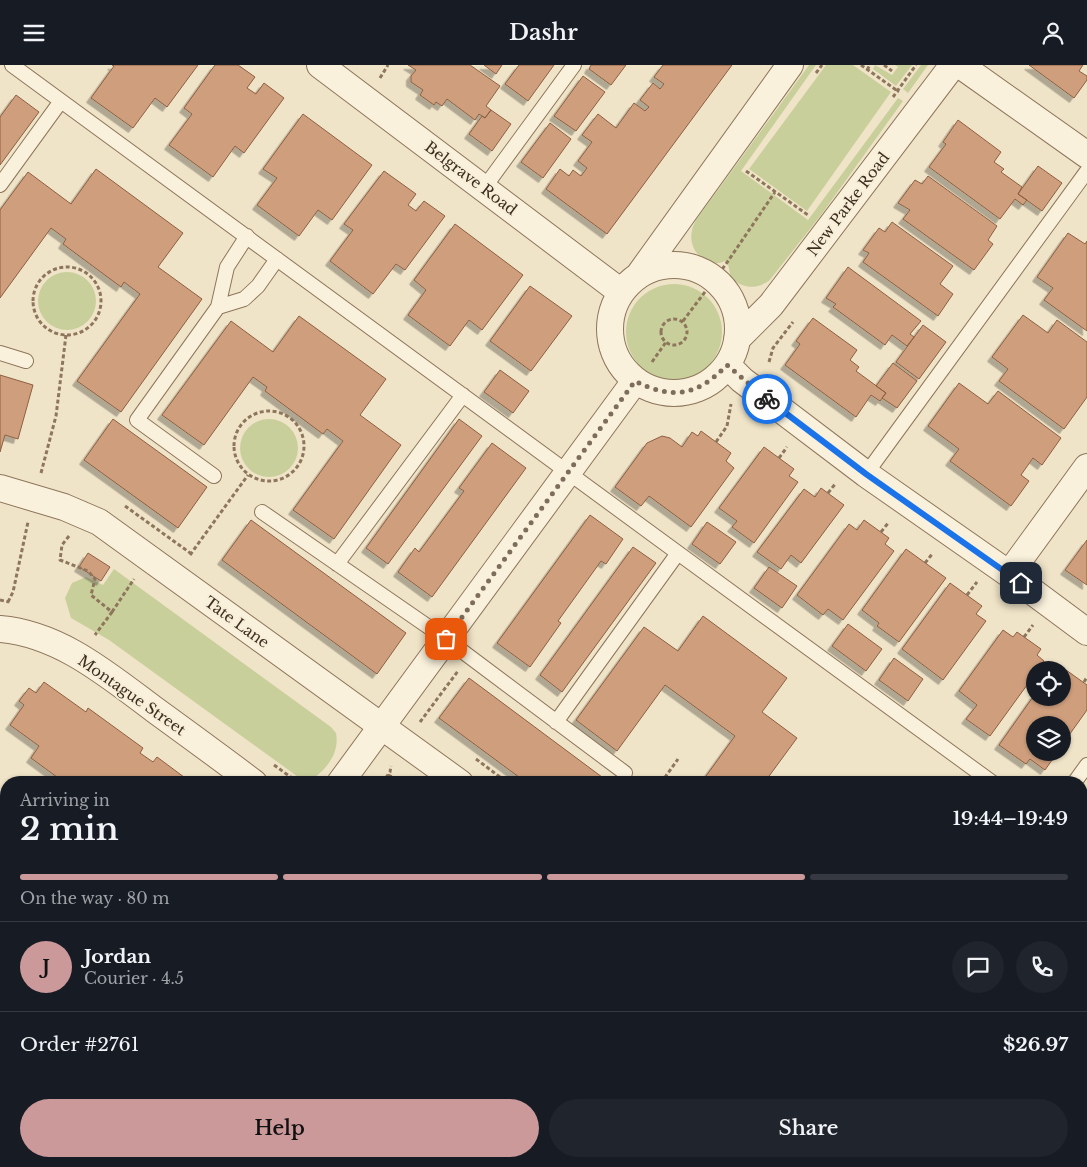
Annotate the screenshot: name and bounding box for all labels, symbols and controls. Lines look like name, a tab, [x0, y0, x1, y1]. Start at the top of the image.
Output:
icon: menu	[20, 19, 48, 47]
text: Dashr	[509, 19, 578, 46]
icon: person	[1039, 19, 1067, 47]
street label: Belgrave Road	[421, 137, 521, 219]
street label: New Parke Road	[803, 148, 893, 260]
courier	[742, 374, 792, 424]
icon: bike	[753, 385, 781, 413]
pin	[1000, 562, 1042, 604]
icon: home	[1007, 569, 1035, 597]
street label: Tate Lane	[201, 592, 273, 652]
pin	[425, 618, 467, 660]
icon: bag	[432, 625, 460, 653]
street label: Montague Street	[74, 651, 190, 739]
map controls	[1026, 661, 1071, 761]
button: locate	[1026, 661, 1071, 706]
button: layers	[1026, 716, 1071, 761]
text: Arriving in	[20, 790, 110, 810]
text: 19:44–19:49	[952, 807, 1068, 830]
text: 2 min	[20, 809, 119, 849]
text: On the way · 80 m	[20, 888, 170, 908]
button: chat	[952, 941, 1004, 993]
button: phone	[1016, 941, 1068, 993]
text: Jordan	[84, 945, 151, 968]
text: J	[42, 955, 50, 978]
text: Courier · 4.5	[84, 968, 184, 988]
text: Order #2761	[20, 1033, 139, 1056]
text: $26.97	[1003, 1033, 1068, 1056]
button: Help	[20, 1099, 539, 1157]
button: Share	[549, 1099, 1068, 1157]

